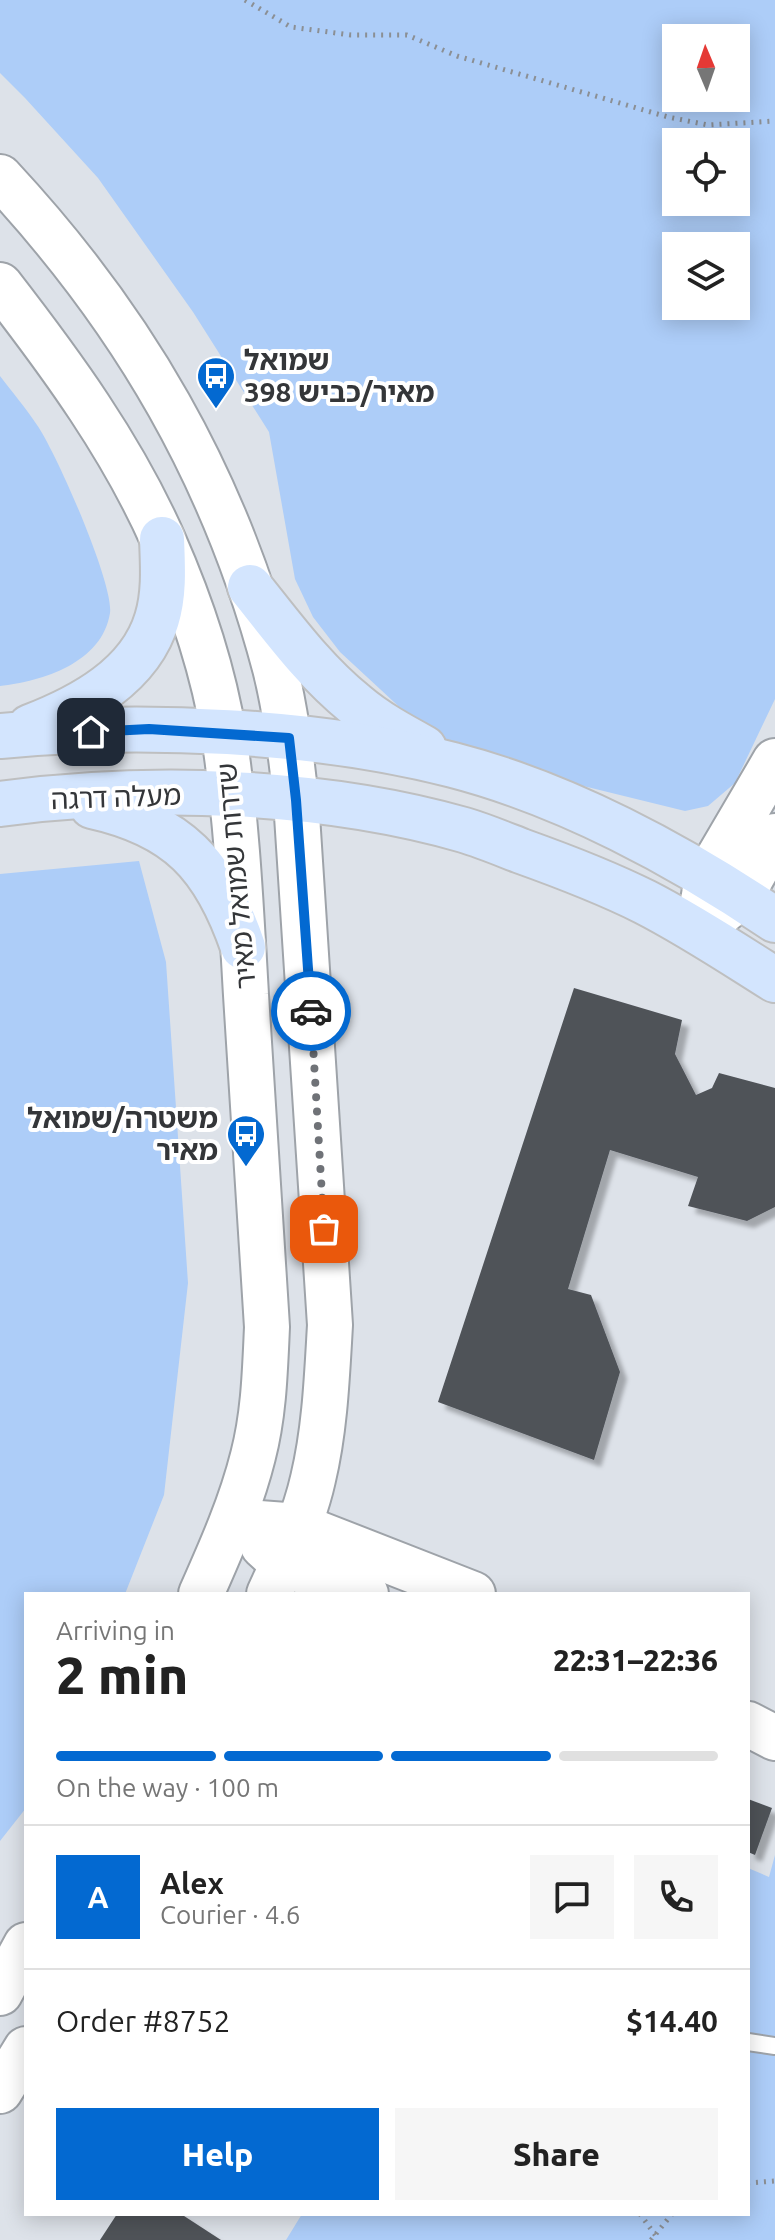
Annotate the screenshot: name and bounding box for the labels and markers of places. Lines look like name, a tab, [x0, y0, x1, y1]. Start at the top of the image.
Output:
place label: שמואל מאיר/כביש 398	[244, 344, 434, 407]
bus stop icon: שמואל מאיר/כביש 398	[195, 355, 237, 410]
pin	[57, 698, 125, 766]
place label: משטרה/שמואל מאיר	[27, 1102, 218, 1165]
bus stop icon: משטרה/שמואל מאיר	[225, 1113, 267, 1168]
pin	[290, 1195, 358, 1263]

